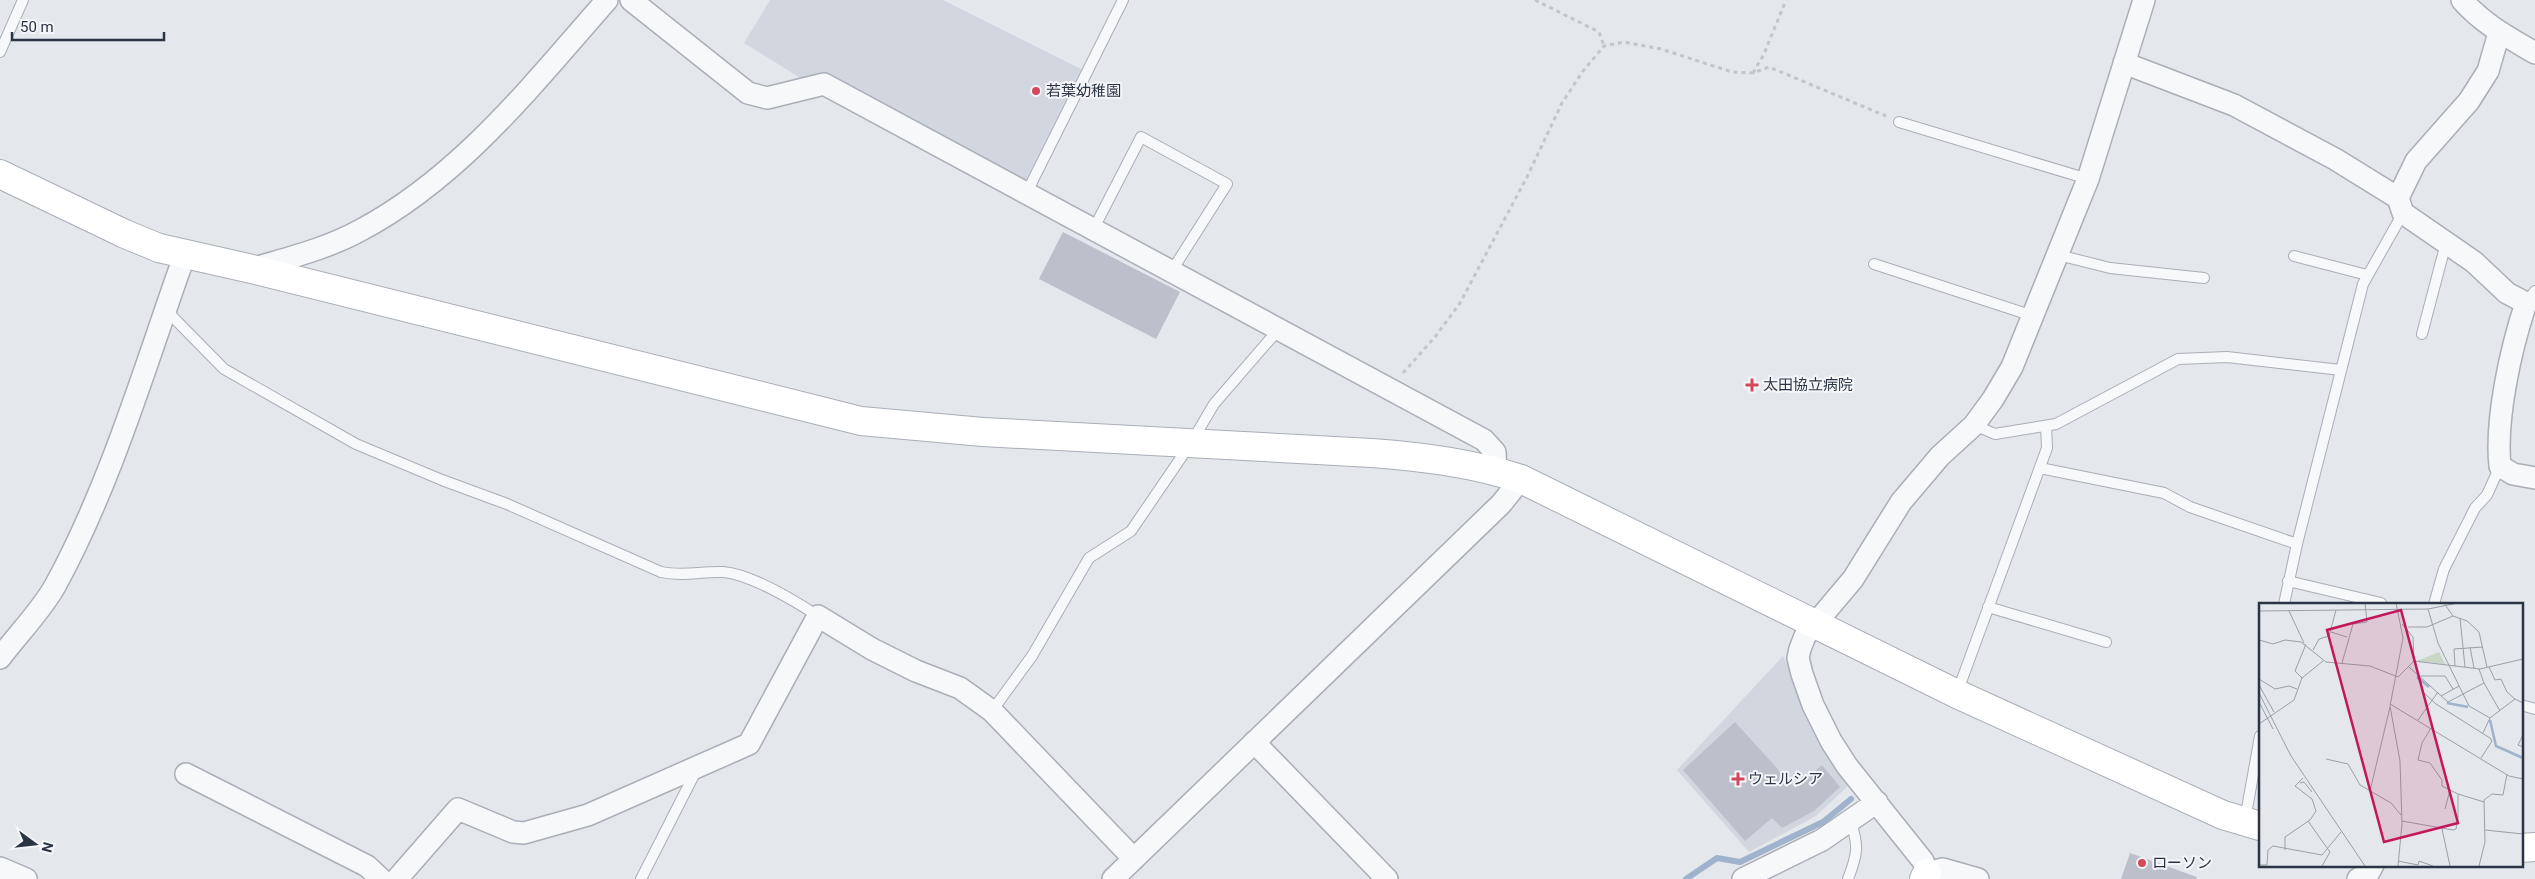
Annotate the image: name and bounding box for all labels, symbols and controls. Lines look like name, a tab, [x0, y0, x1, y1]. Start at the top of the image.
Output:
scale bar	[12, 10, 165, 42]
text: 50 m	[20, 18, 54, 36]
place label: 若葉幼稚園	[1046, 82, 1121, 100]
marker: 若葉幼稚園	[1030, 85, 1042, 97]
place label: 太田協立病院	[1763, 376, 1853, 394]
marker: 太田協立病院	[1745, 378, 1759, 392]
inset map	[2259, 603, 2522, 866]
place label: ウェルシア	[1748, 770, 1823, 788]
marker: ウェルシア	[1732, 773, 1744, 785]
north arrow	[10, 819, 60, 869]
text: N	[39, 841, 57, 854]
place label: ローソン	[2152, 854, 2212, 872]
marker: ローソン	[2136, 857, 2148, 869]

